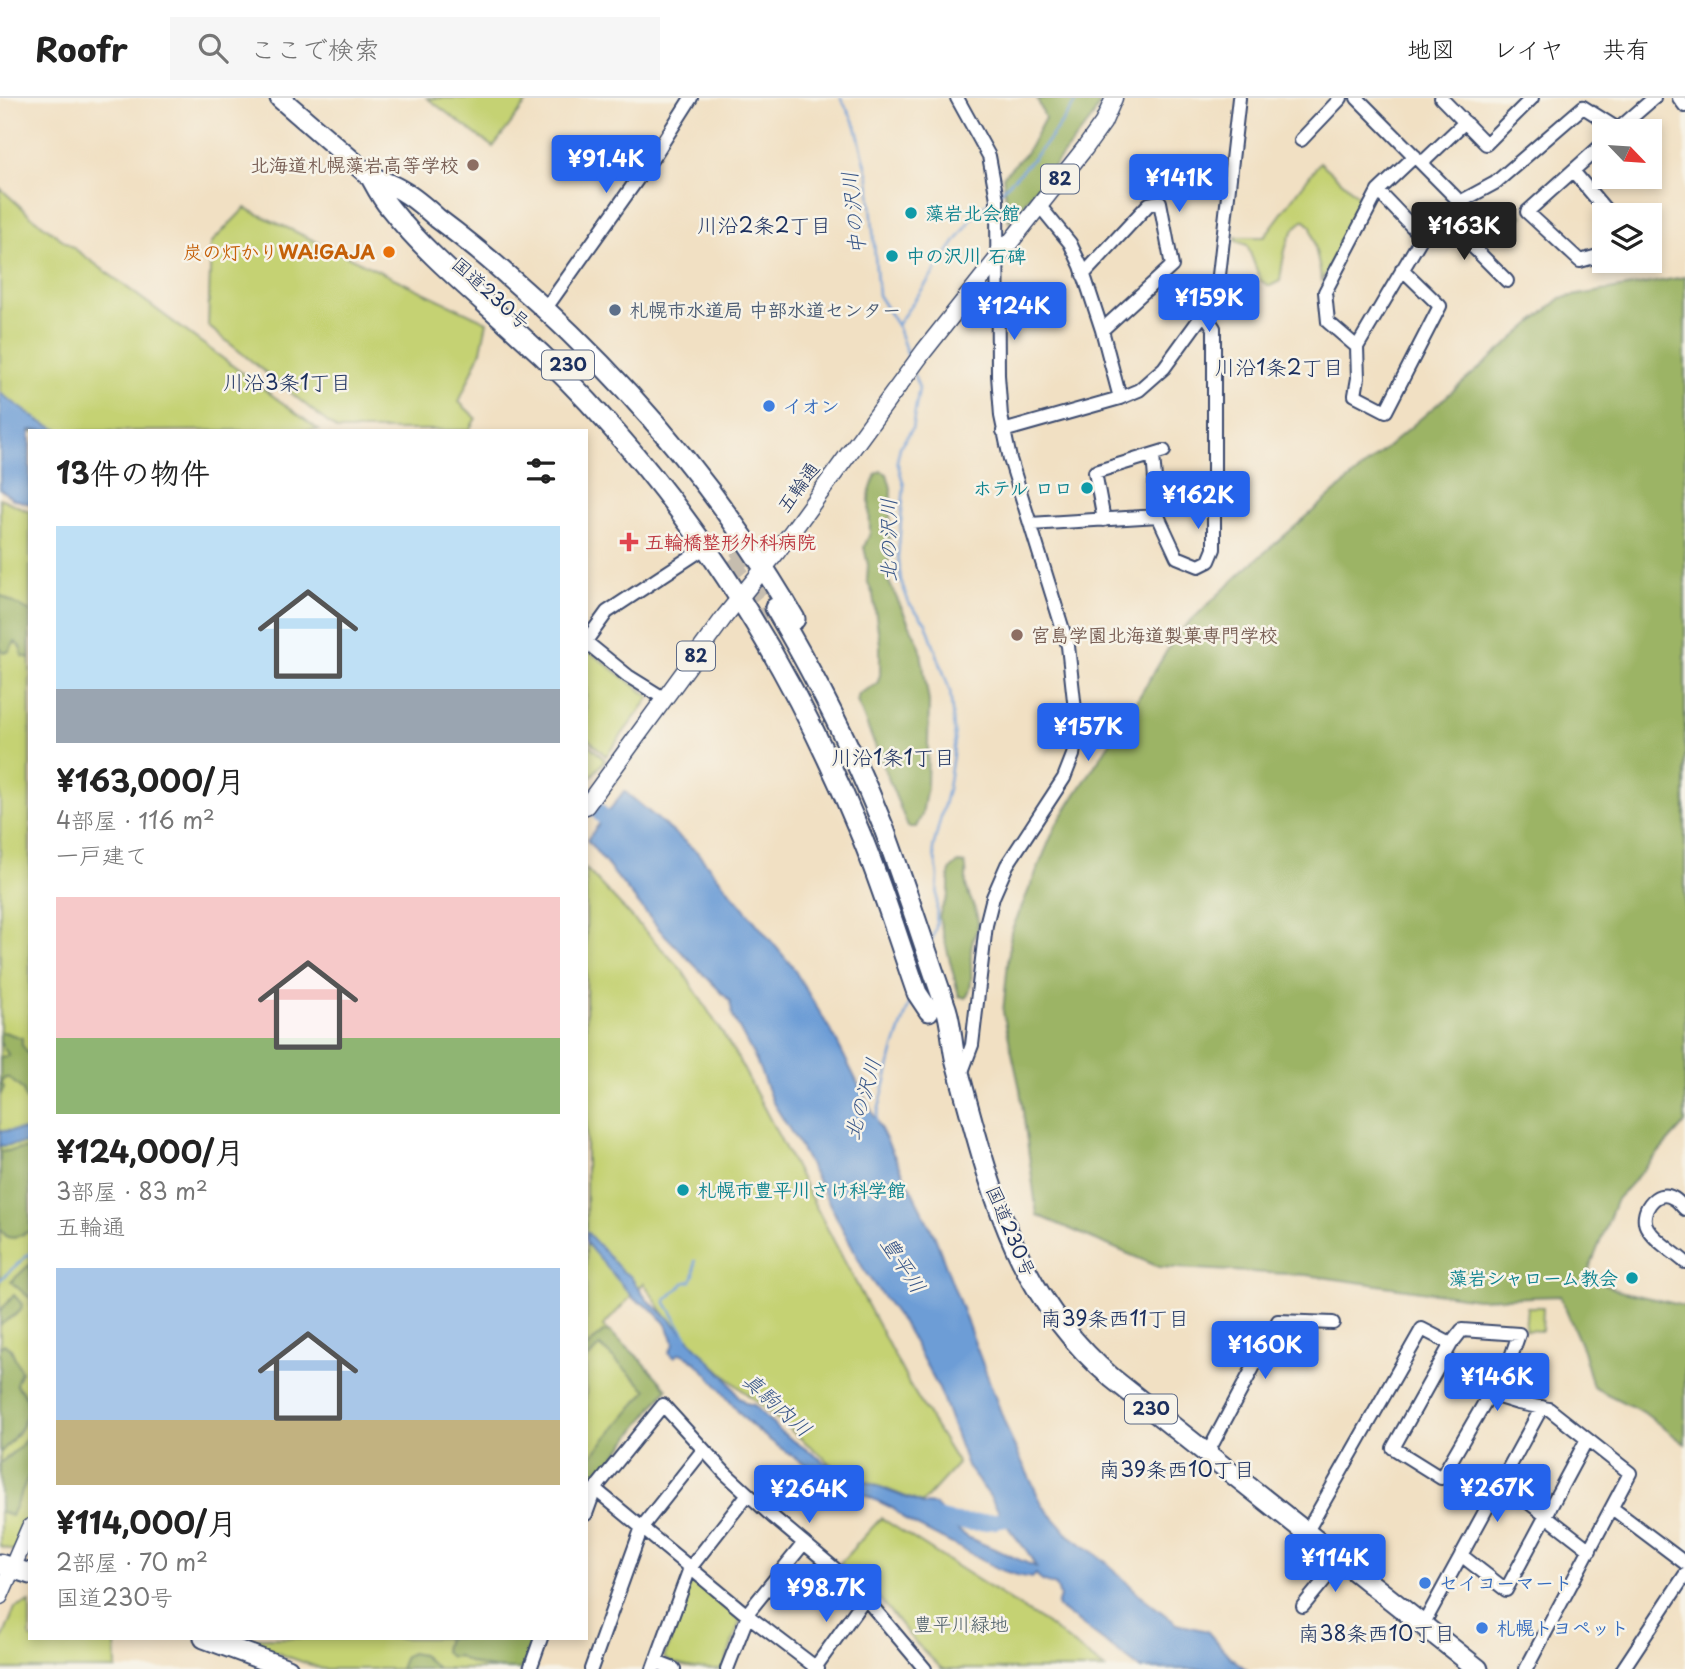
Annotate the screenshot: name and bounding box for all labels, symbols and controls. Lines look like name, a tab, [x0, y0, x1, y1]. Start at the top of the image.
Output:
search box	[170, 17, 660, 80]
text: Roofr	[35, 23, 128, 73]
icon: search	[194, 29, 232, 67]
text: ここで検索	[250, 29, 380, 68]
text: 地図	[1407, 30, 1455, 66]
text: レイヤ	[1493, 30, 1564, 66]
text: 共有	[1602, 30, 1650, 66]
north arrow	[1592, 119, 1662, 189]
map controls	[1592, 119, 1662, 273]
pin: ¥91.4K	[549, 136, 663, 195]
text: ¥91.4K	[568, 140, 644, 175]
place label: 北海道札幌藻岩高等学校	[250, 150, 459, 178]
pin: ¥141K	[1130, 155, 1228, 214]
marker: 北海道札幌藻岩高等学校	[465, 157, 481, 173]
text: ¥141K	[1145, 159, 1213, 194]
road number: 82	[1041, 164, 1079, 194]
water label: 中の沢川	[832, 170, 872, 257]
place label: 藻岩北会館	[925, 198, 1020, 226]
pin: ¥163K	[1415, 202, 1513, 262]
button: layers	[1592, 203, 1662, 273]
marker: 藻岩北会館	[903, 205, 919, 221]
text: ¥163K	[1427, 207, 1501, 242]
district label: 川沿2条2丁目	[697, 208, 831, 240]
place label: 炭の灯かりWA!GAJA	[183, 237, 375, 265]
place label: 中の沢川 石碑	[906, 241, 1026, 269]
marker: 炭の灯かりWA!GAJA	[381, 244, 397, 260]
marker: 中の沢川 石碑	[884, 248, 900, 264]
street label: 国道230号	[446, 250, 537, 335]
pin: ¥159K	[1160, 274, 1258, 334]
text: ¥159K	[1174, 279, 1244, 314]
pin: ¥124K	[965, 282, 1063, 342]
text: ¥124K	[977, 287, 1051, 322]
place label: 札幌市水道局 中部水道センター	[629, 295, 901, 323]
marker: 札幌市水道局 中部水道センター	[607, 302, 623, 318]
district label: 川沿1条2丁目	[1214, 350, 1344, 382]
road number: 230	[542, 351, 594, 380]
district label: 川沿3条1丁目	[223, 365, 351, 397]
place label: イオン	[783, 391, 840, 419]
marker: イオン	[761, 398, 777, 414]
text: 13件の物件	[56, 449, 210, 494]
icon: filters	[522, 452, 560, 490]
street label: 五輪通	[769, 455, 825, 518]
pin: ¥162K	[1149, 472, 1247, 531]
place label: ホテル ロロ	[973, 473, 1073, 501]
text: ¥162K	[1162, 476, 1234, 511]
marker: ホテル ロロ	[1079, 480, 1095, 496]
water label: 北の沢川	[871, 498, 903, 582]
place label: 五輪橋整形外科病院	[645, 527, 816, 555]
marker: 五輪橋整形外科病院	[619, 532, 639, 552]
icon: home	[245, 571, 371, 697]
place label: 宮島学園北海道製菓専門学校	[1031, 620, 1278, 648]
marker: 宮島学園北海道製菓専門学校	[1009, 627, 1025, 643]
road number: 82	[677, 642, 715, 670]
pin: ¥157K	[1039, 704, 1137, 763]
text: ¥157K	[1053, 708, 1123, 743]
district label: 川沿1条1丁目	[831, 740, 955, 772]
text: ¥163,000/月	[56, 757, 245, 802]
text: 4部屋 · 116 m²	[56, 802, 215, 837]
text: 一戸建て	[56, 837, 148, 872]
icon: home	[245, 942, 371, 1068]
water label: 北の沢川	[834, 1054, 888, 1143]
text: ¥124,000/月	[56, 1128, 244, 1173]
text: 3部屋 · 83 m²	[56, 1173, 208, 1208]
place label: 札幌市豊平川さけ科学館	[697, 1175, 906, 1203]
street label: 国道230号	[980, 1181, 1044, 1281]
marker: 札幌市豊平川さけ科学館	[675, 1182, 691, 1198]
text: 五輪通	[56, 1208, 125, 1243]
water label: 豊平川	[874, 1229, 935, 1299]
place label: 藻岩シャローム教会	[1449, 1263, 1618, 1291]
marker: 藻岩シャローム教会	[1624, 1270, 1640, 1286]
district label: 南39条西11丁目	[1041, 1301, 1189, 1333]
icon: home	[245, 1313, 371, 1439]
pin: ¥160K	[1216, 1322, 1314, 1381]
text: ¥160K	[1228, 1326, 1302, 1361]
pin: ¥146K	[1448, 1354, 1546, 1413]
text: ¥146K	[1460, 1358, 1534, 1393]
water label: 真駒内川	[736, 1364, 820, 1444]
road number: 230	[1125, 1394, 1177, 1424]
district label: 南39条西10丁目	[1099, 1452, 1255, 1484]
pin: ¥267K	[1448, 1464, 1546, 1524]
pin: ¥264K	[760, 1466, 858, 1525]
text: ¥267K	[1460, 1469, 1534, 1504]
text: ¥264K	[770, 1470, 848, 1505]
text: ¥114,000/月	[56, 1499, 237, 1544]
pin: ¥114K	[1286, 1534, 1384, 1594]
text: ¥114K	[1301, 1539, 1369, 1574]
text: 2部屋 · 70 m²	[56, 1544, 208, 1579]
pin: ¥98.7K	[769, 1564, 883, 1624]
place label: セイコーマート	[1439, 1568, 1573, 1596]
text: ¥98.7K	[786, 1569, 866, 1604]
marker: セイコーマート	[1417, 1575, 1433, 1591]
text: 国道230号	[56, 1579, 173, 1614]
park label: 豊平川緑地	[913, 1609, 1009, 1637]
place label: 札幌トヨペット	[1496, 1613, 1629, 1641]
district label: 南38条西10丁目	[1299, 1616, 1455, 1648]
marker: 札幌トヨペット	[1474, 1620, 1490, 1636]

